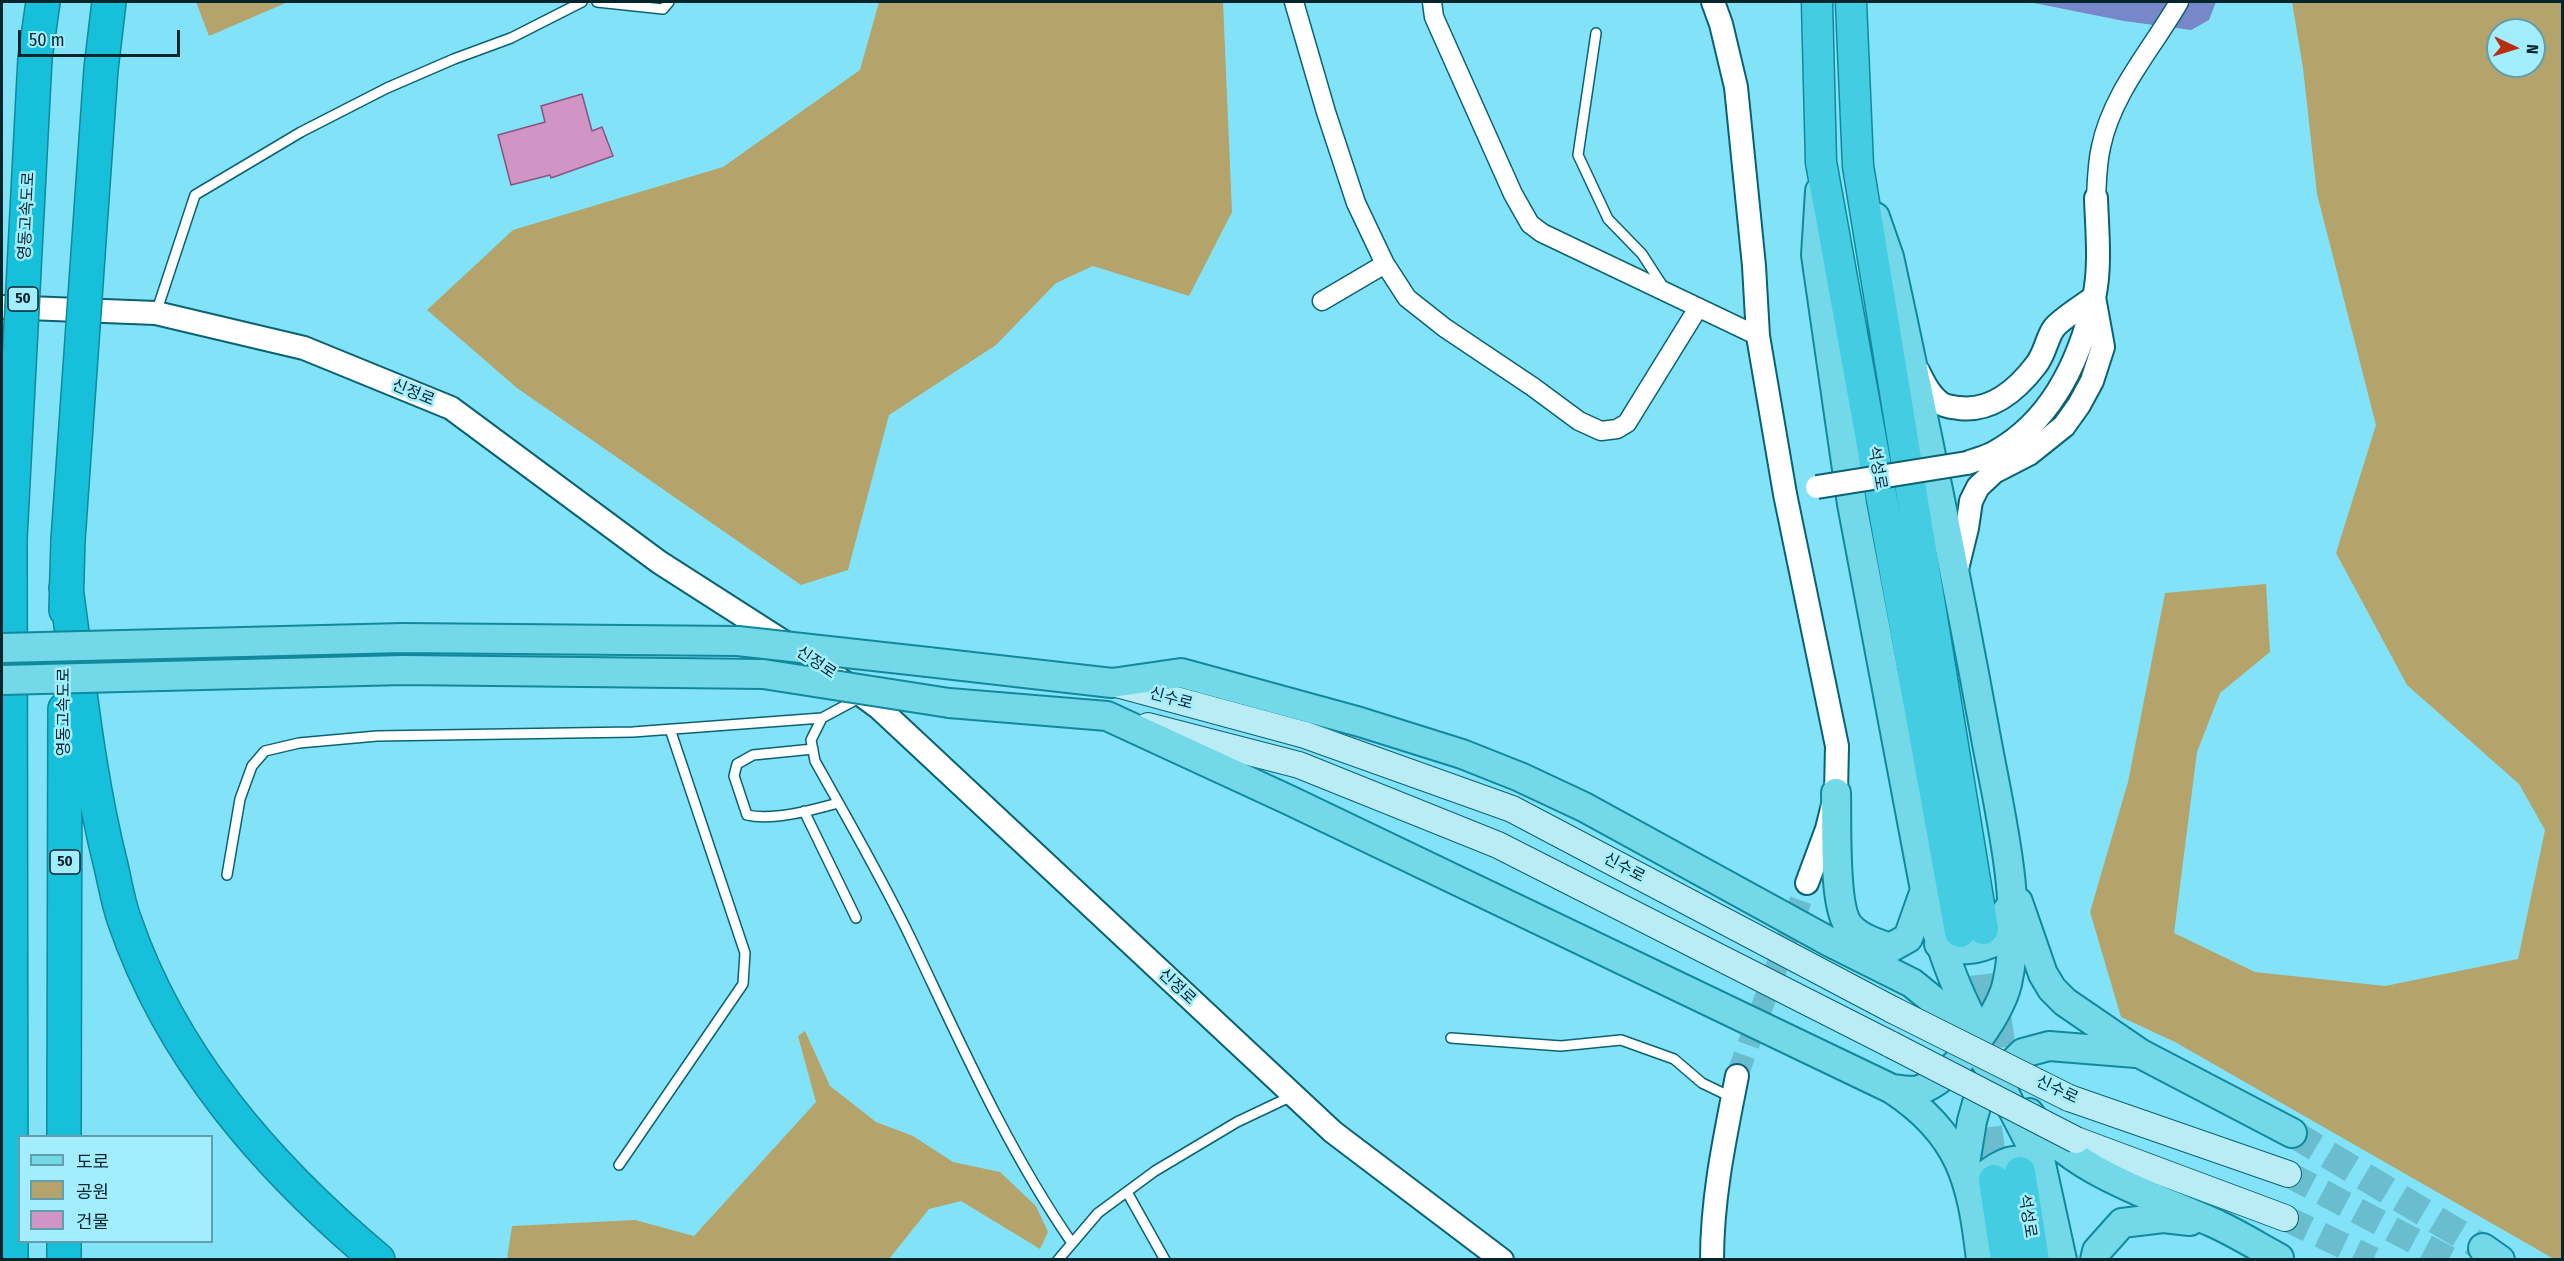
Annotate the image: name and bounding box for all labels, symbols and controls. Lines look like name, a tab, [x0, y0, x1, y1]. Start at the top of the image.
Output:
scale bar	[21, 18, 183, 56]
north arrow	[2486, 18, 2546, 78]
text: 50 m	[29, 29, 65, 51]
text: N	[2523, 44, 2542, 55]
street label: 영동고속도로	[15, 171, 39, 261]
road number: 50	[8, 287, 38, 311]
street label: 신정로	[389, 376, 437, 410]
street label: 석성로	[1864, 445, 1890, 491]
street label: 신정로	[792, 643, 840, 683]
street label: 영동고속도로	[55, 668, 75, 756]
street label: 신수로	[1147, 684, 1195, 714]
street label: 신수로	[1600, 849, 1648, 887]
road number: 50	[50, 850, 80, 874]
street label: 신정로	[1154, 965, 1200, 1009]
street label: 신수로	[2033, 1072, 2081, 1108]
legend	[18, 1135, 213, 1243]
text: 도로	[76, 1151, 109, 1173]
text: 공원	[76, 1181, 109, 1203]
street label: 석성로	[2014, 1193, 2040, 1239]
text: 건물	[76, 1211, 109, 1233]

